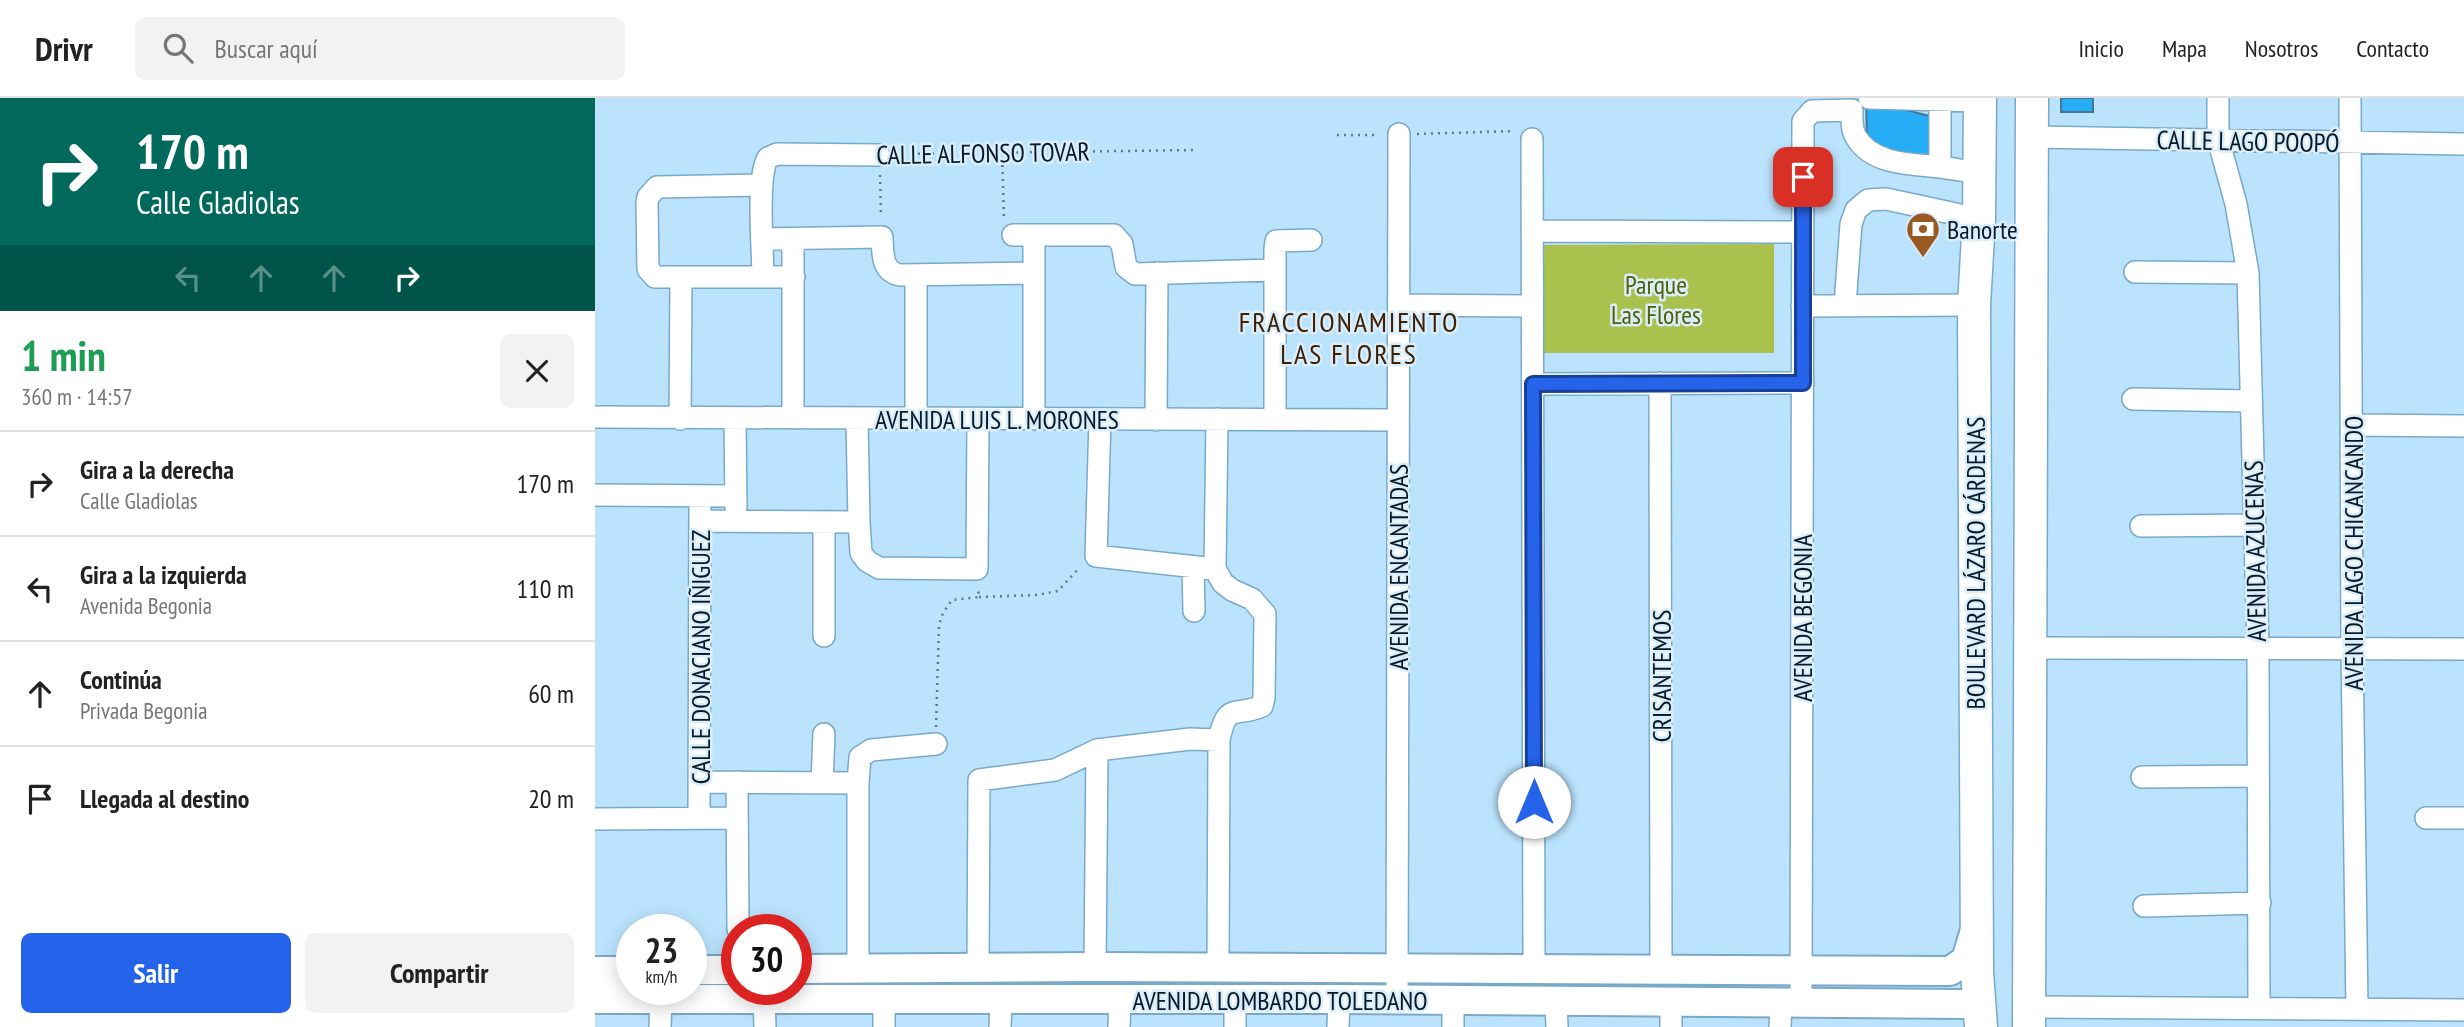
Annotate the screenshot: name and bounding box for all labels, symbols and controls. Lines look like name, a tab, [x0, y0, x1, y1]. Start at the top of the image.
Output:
search box	[135, 17, 625, 80]
text: Drivr	[35, 27, 93, 70]
icon: search	[159, 29, 197, 67]
text: Buscar aquí	[215, 32, 318, 65]
text: Inicio	[2078, 33, 2124, 64]
text: Mapa	[2162, 33, 2207, 64]
text: Nosotros	[2245, 33, 2318, 64]
text: Contacto	[2356, 33, 2429, 64]
text: 170 m	[136, 119, 249, 183]
street label: CALLE LAGO POOPÓ	[2156, 123, 2340, 159]
icon: right	[21, 126, 112, 217]
street label: CALLE ALFONSO TOVAR	[876, 135, 1090, 171]
pin	[1773, 147, 1833, 207]
icon: arrive	[1784, 158, 1822, 196]
text: Calle Gladiolas	[136, 181, 300, 223]
bank icon: Banorte	[1904, 210, 1942, 259]
place label: Banorte	[1947, 213, 2018, 246]
icon: left	[169, 259, 207, 297]
icon: ahead	[242, 259, 280, 297]
icon: ahead	[315, 259, 353, 297]
icon: right	[388, 259, 426, 297]
park label: Parque Las Flores	[1611, 268, 1701, 331]
district label: FRACCIONAMIENTO LAS FLORES	[1239, 303, 1459, 372]
text: 1 min	[21, 328, 106, 383]
button: close	[500, 334, 574, 408]
text: 360 m · 14:57	[21, 382, 133, 411]
street label: AVENIDA LUIS L. MORONES	[875, 403, 1119, 436]
street label: AVENIDA LAGO CHICANCANDO	[2337, 416, 2370, 690]
street label: BOULEVARD LÁZARO CÁRDENAS	[1959, 417, 1992, 710]
text: Gira a la derecha	[80, 453, 234, 486]
street label: AVENIDA AZUCENAS	[2237, 460, 2273, 642]
street label: AVENIDA ENCANTADAS	[1382, 464, 1415, 670]
icon: right	[21, 465, 59, 503]
text: 170 m	[516, 467, 574, 500]
text: Calle Gladiolas	[80, 486, 198, 515]
street label: CALLE DONACIANO IÑIGUEZ	[684, 530, 717, 784]
street label: AVENIDA BEGONIA	[1786, 534, 1819, 702]
text: Gira a la izquierda	[80, 558, 247, 591]
icon: left	[21, 570, 59, 608]
text: 110 m	[516, 572, 574, 605]
text: Avenida Begonia	[80, 591, 212, 620]
street label: CRISANTEMOS	[1645, 610, 1678, 742]
text: Continúa	[80, 663, 162, 696]
icon: ahead	[21, 675, 59, 713]
text: 60 m	[528, 677, 574, 710]
text: Privada Begonia	[80, 696, 208, 725]
position arrow	[1497, 765, 1571, 839]
icon: arrive	[21, 780, 59, 818]
text: Llegada al destino	[80, 782, 249, 815]
text: 20 m	[528, 782, 574, 815]
speed limit sign: 30	[721, 914, 812, 1005]
text: 23	[645, 927, 678, 973]
button: Salir	[21, 933, 291, 1013]
button: Compartir	[305, 933, 574, 1013]
text: km/h	[646, 965, 677, 988]
street label: AVENIDA LOMBARDO TOLEDANO	[1132, 984, 1428, 1017]

